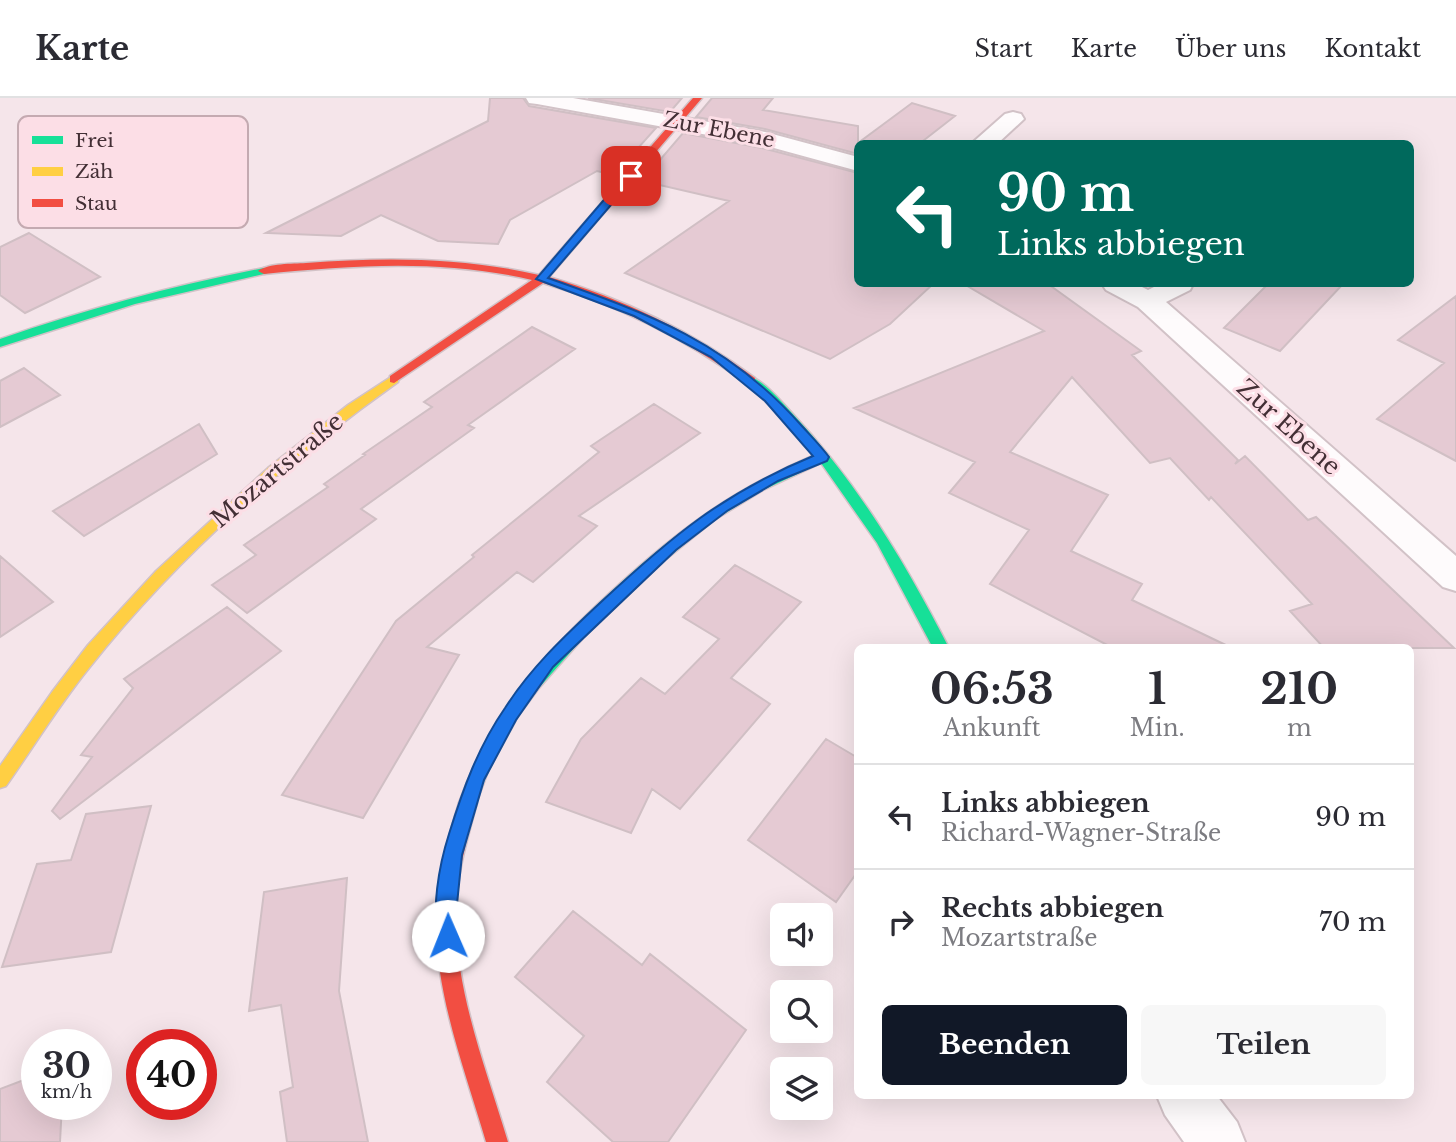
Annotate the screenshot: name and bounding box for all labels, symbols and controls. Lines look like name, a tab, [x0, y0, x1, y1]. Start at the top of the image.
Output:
text: Karte	[35, 28, 129, 69]
text: Start	[975, 34, 1033, 63]
text: Karte	[1071, 34, 1137, 63]
text: Über uns	[1175, 34, 1287, 63]
text: Kontakt	[1325, 34, 1421, 63]
street label: Zur Ebene	[661, 106, 777, 154]
legend	[18, 116, 248, 228]
text: Frei	[75, 129, 114, 152]
pin	[601, 146, 661, 206]
icon: arrive	[612, 157, 650, 195]
text: Zäh	[75, 160, 113, 183]
text: 90 m	[997, 163, 1134, 224]
icon: left	[882, 168, 973, 259]
text: Stau	[75, 192, 118, 215]
text: Links abbiegen	[997, 224, 1245, 264]
street label: Zur Ebene	[1231, 373, 1347, 481]
street label: Mozartstraße	[205, 406, 349, 534]
text: 06:53	[930, 663, 1054, 715]
text: 1	[1148, 663, 1166, 715]
text: 210	[1261, 663, 1338, 715]
text: Ankunft	[943, 714, 1040, 742]
text: Min.	[1130, 714, 1185, 742]
text: m	[1287, 714, 1312, 742]
text: Links abbiegen	[941, 787, 1150, 819]
icon: left	[882, 798, 920, 836]
text: 90 m	[1315, 801, 1386, 833]
text: Richard-Wagner-Straße	[941, 819, 1221, 847]
text: Rechts abbiegen	[941, 892, 1164, 924]
position arrow	[411, 899, 485, 973]
map controls	[770, 903, 833, 1120]
button: sound	[770, 903, 833, 966]
icon: right	[882, 903, 920, 941]
text: 70 m	[1319, 906, 1386, 938]
text: Mozartstraße	[941, 924, 1097, 952]
button: search	[770, 980, 833, 1043]
button: Beenden	[882, 1005, 1127, 1085]
button: Teilen	[1141, 1005, 1386, 1085]
speed limit sign: 40	[126, 1029, 217, 1120]
text: 30	[42, 1044, 91, 1087]
button: layers	[770, 1057, 833, 1120]
text: km/h	[41, 1081, 92, 1103]

